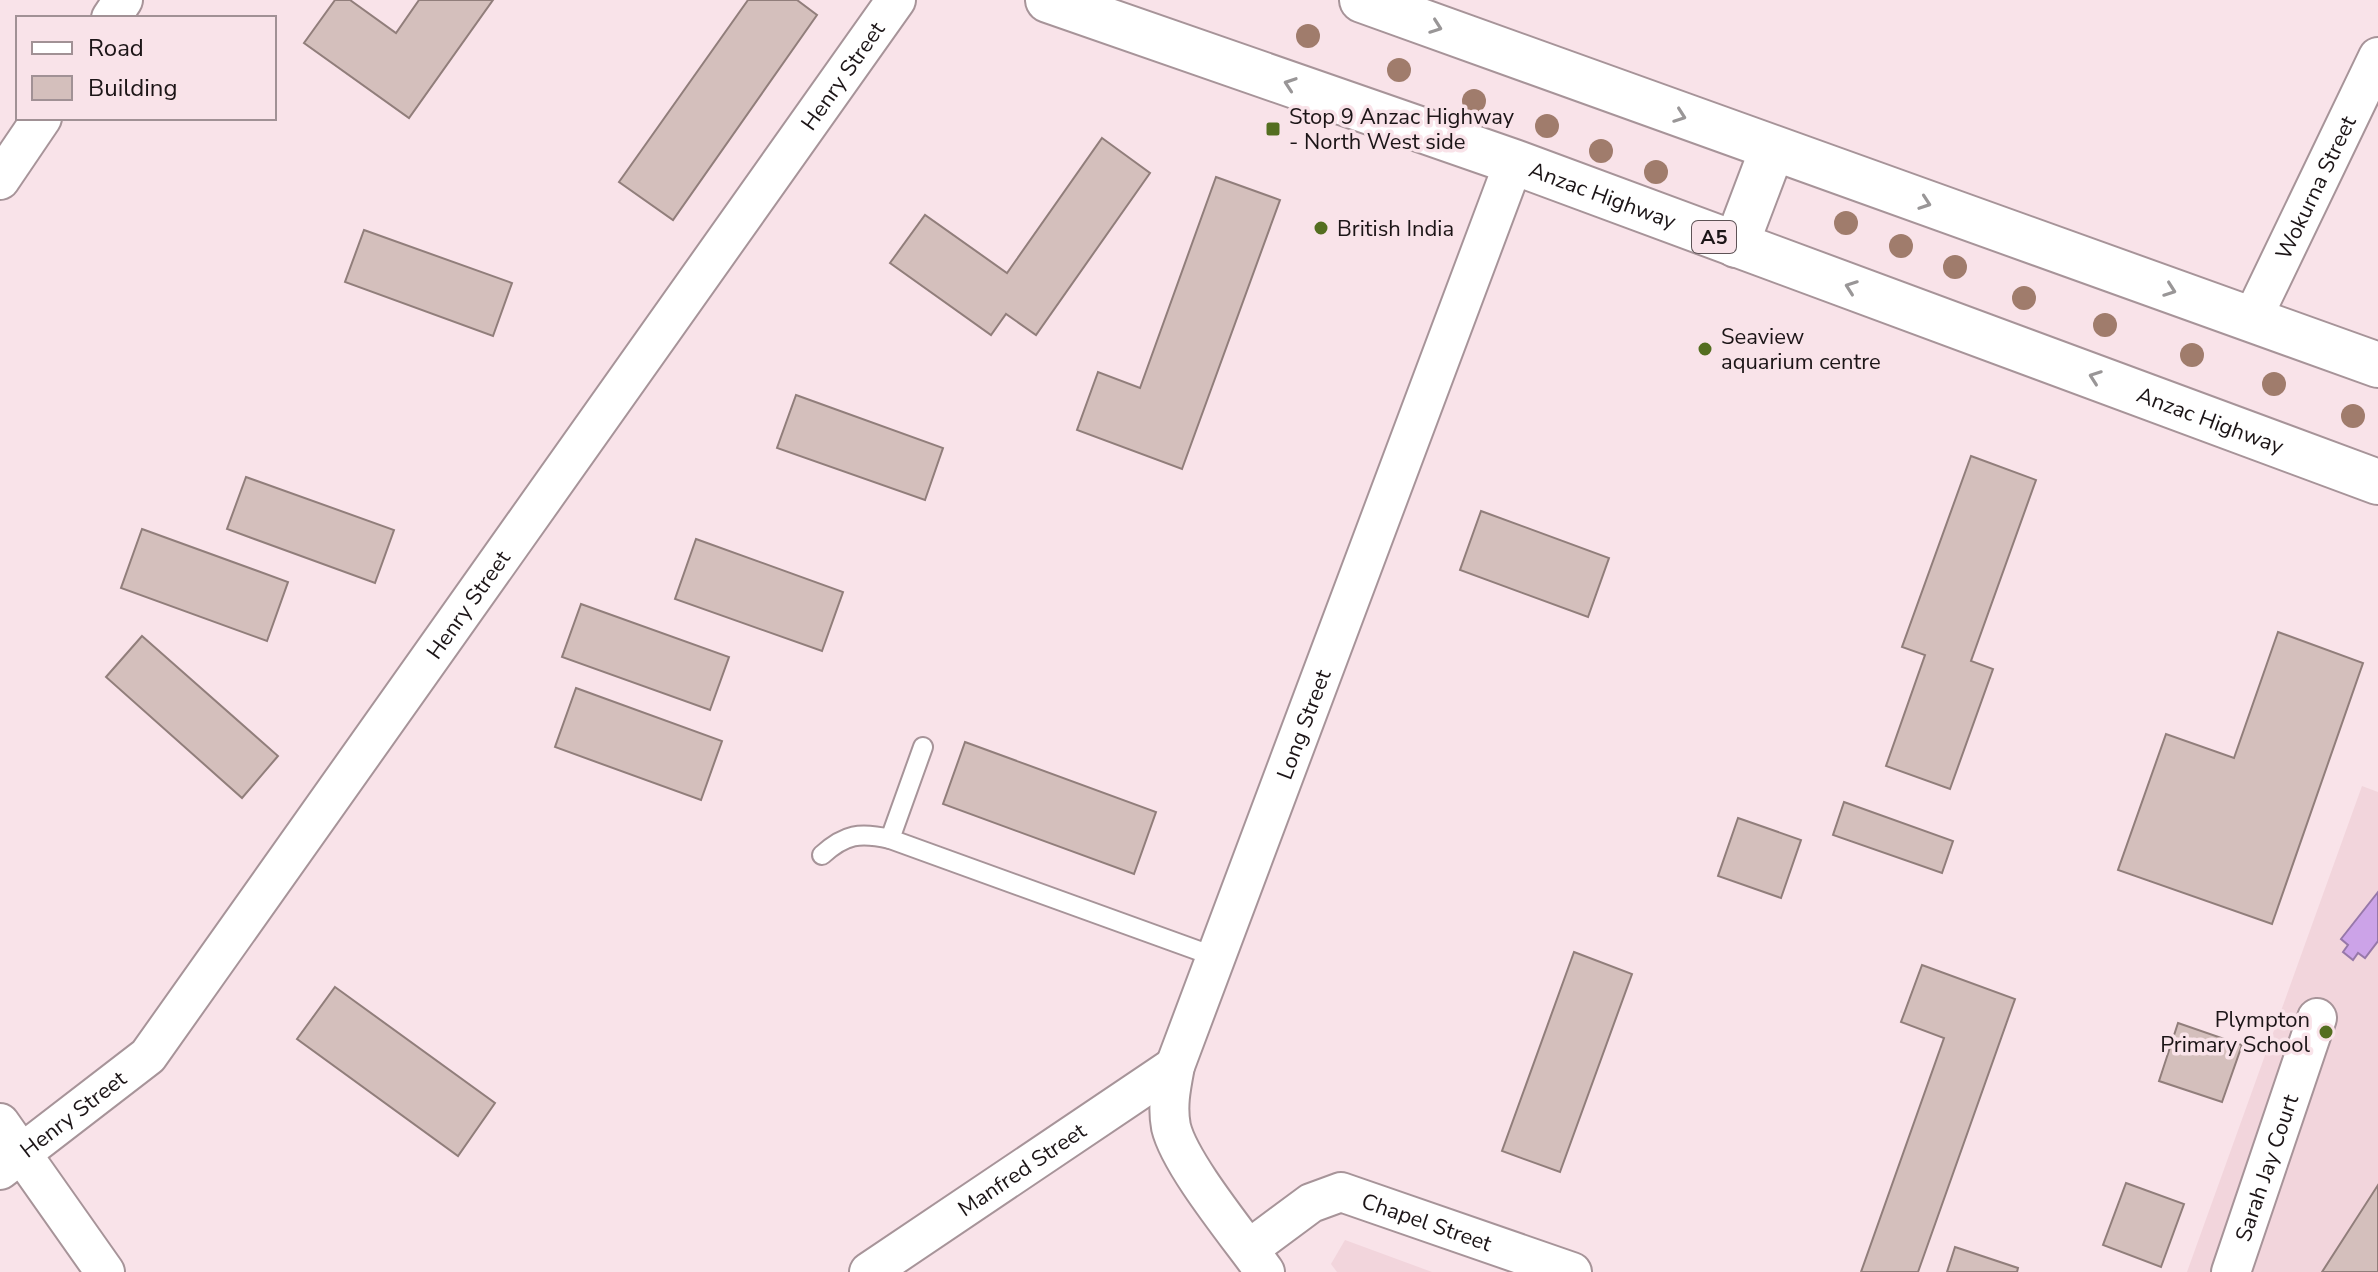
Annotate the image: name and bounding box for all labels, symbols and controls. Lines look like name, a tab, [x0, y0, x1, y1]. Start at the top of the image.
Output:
legend	[16, 16, 276, 120]
street label: Henry Street	[794, 16, 892, 137]
one-way arrow	[1428, 17, 1442, 34]
text: Road	[88, 32, 144, 64]
text: Building	[88, 72, 178, 104]
one-way arrow	[1284, 78, 1298, 94]
place label: Stop 9 Anzac Highway - North West side	[1289, 102, 1515, 157]
one-way arrow	[1672, 106, 1686, 123]
street label: Wokurna Street	[2269, 111, 2364, 265]
marker: Stop 9 Anzac Highway - North West side	[1264, 120, 1282, 138]
street label: Anzac Highway	[1525, 155, 1681, 237]
one-way arrow	[1917, 194, 1931, 210]
place label: British India	[1337, 214, 1454, 244]
marker: British India	[1312, 219, 1330, 237]
road number: A5	[1692, 221, 1736, 253]
one-way arrow	[1845, 280, 1859, 297]
one-way arrow	[2162, 280, 2176, 297]
place label: Seaview aquarium centre	[1721, 322, 1881, 377]
marker: Seaview aquarium centre	[1696, 340, 1714, 358]
one-way arrow	[2089, 370, 2103, 387]
street label: Anzac Highway	[2132, 380, 2288, 462]
street label: Henry Street	[420, 545, 518, 665]
street label: Long Street	[1270, 665, 1338, 784]
place label: Plympton Primary School	[2160, 1005, 2310, 1060]
marker: Plympton Primary School	[2317, 1023, 2335, 1041]
street label: Henry Street	[14, 1064, 133, 1165]
street label: Sarah Jay Court	[2228, 1090, 2306, 1246]
street label: Manfred Street	[952, 1116, 1092, 1224]
street label: Chapel Street	[1357, 1186, 1496, 1259]

